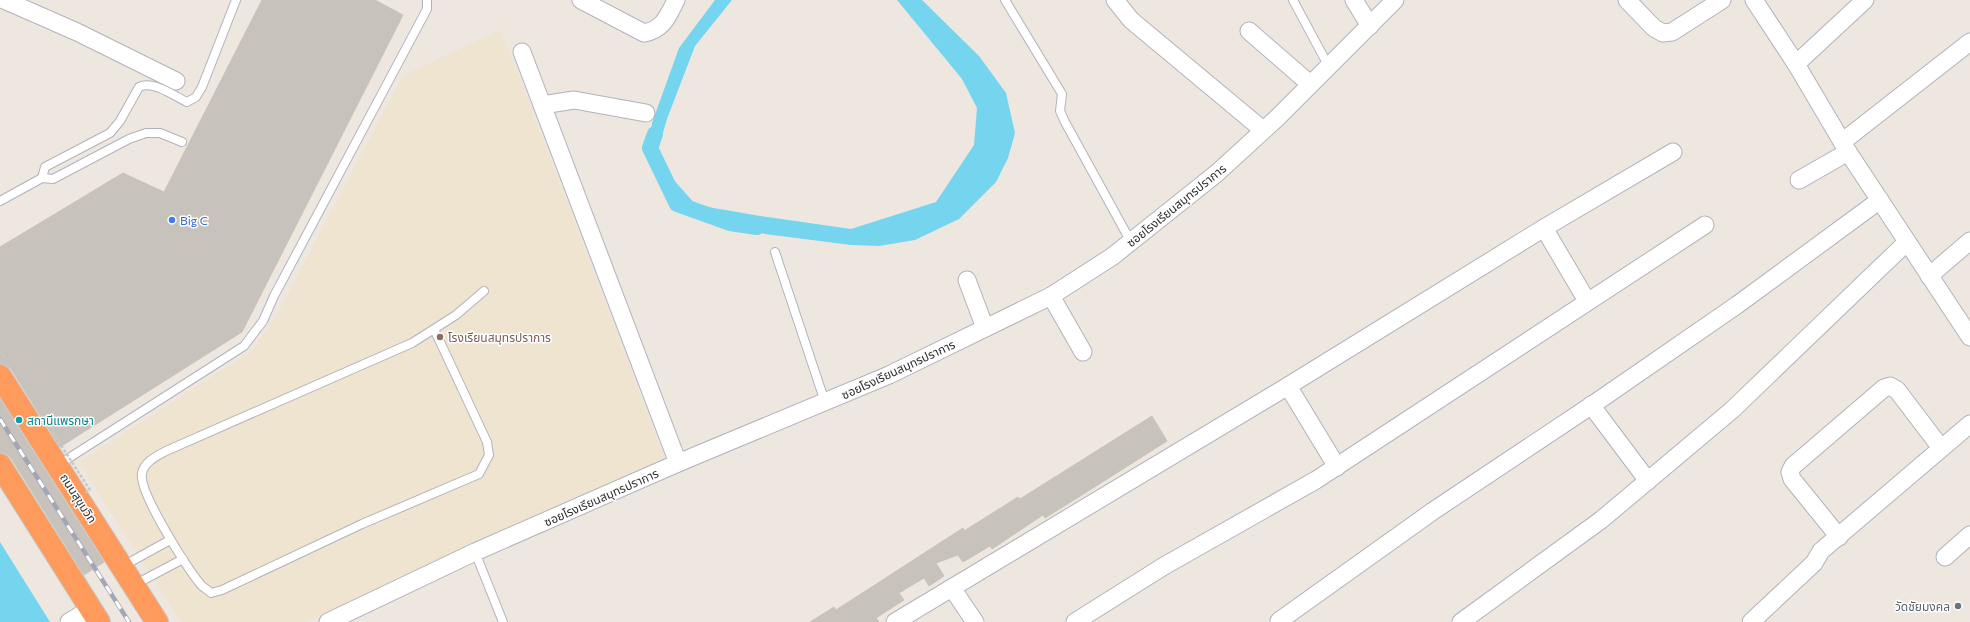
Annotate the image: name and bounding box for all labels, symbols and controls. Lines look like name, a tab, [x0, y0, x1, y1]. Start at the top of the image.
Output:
street label: ซอยโรงเรียนสมุทรปราการ	[1124, 161, 1229, 250]
place label: Big C	[180, 213, 208, 227]
marker: Big C	[167, 215, 177, 225]
place label: โรงเรียนสมุทรปราการ	[448, 330, 551, 345]
marker: โรงเรียนสมุทรปราการ	[435, 332, 445, 342]
street label: ซอยโรงเรียนสมุทรปราการ	[839, 336, 958, 402]
place label: สถานีแพรกษา	[27, 413, 94, 427]
marker: สถานีแพรกษา	[14, 415, 24, 425]
street label: ซอยโรงเรียนสมุทรปราการ	[542, 465, 661, 529]
street label: ถนนสุขุมวิท	[57, 471, 100, 526]
place label: วัดชัยมงคล	[1895, 599, 1950, 613]
marker: วัดชัยมงคล	[1953, 601, 1963, 611]

